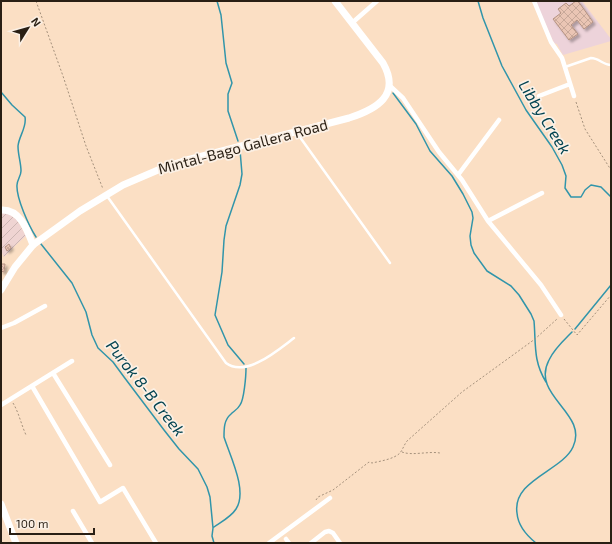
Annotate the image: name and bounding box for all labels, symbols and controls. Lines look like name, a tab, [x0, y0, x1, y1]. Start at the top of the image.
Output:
north arrow	[8, 8, 48, 48]
text: N	[29, 15, 44, 29]
water label: Libby Creek	[514, 76, 576, 158]
street label: Mintal-Bago Gallera Road	[156, 115, 330, 177]
water label: Purok 8-B Creek	[103, 336, 190, 440]
scale bar	[10, 510, 94, 536]
text: 100 m	[16, 516, 48, 530]

